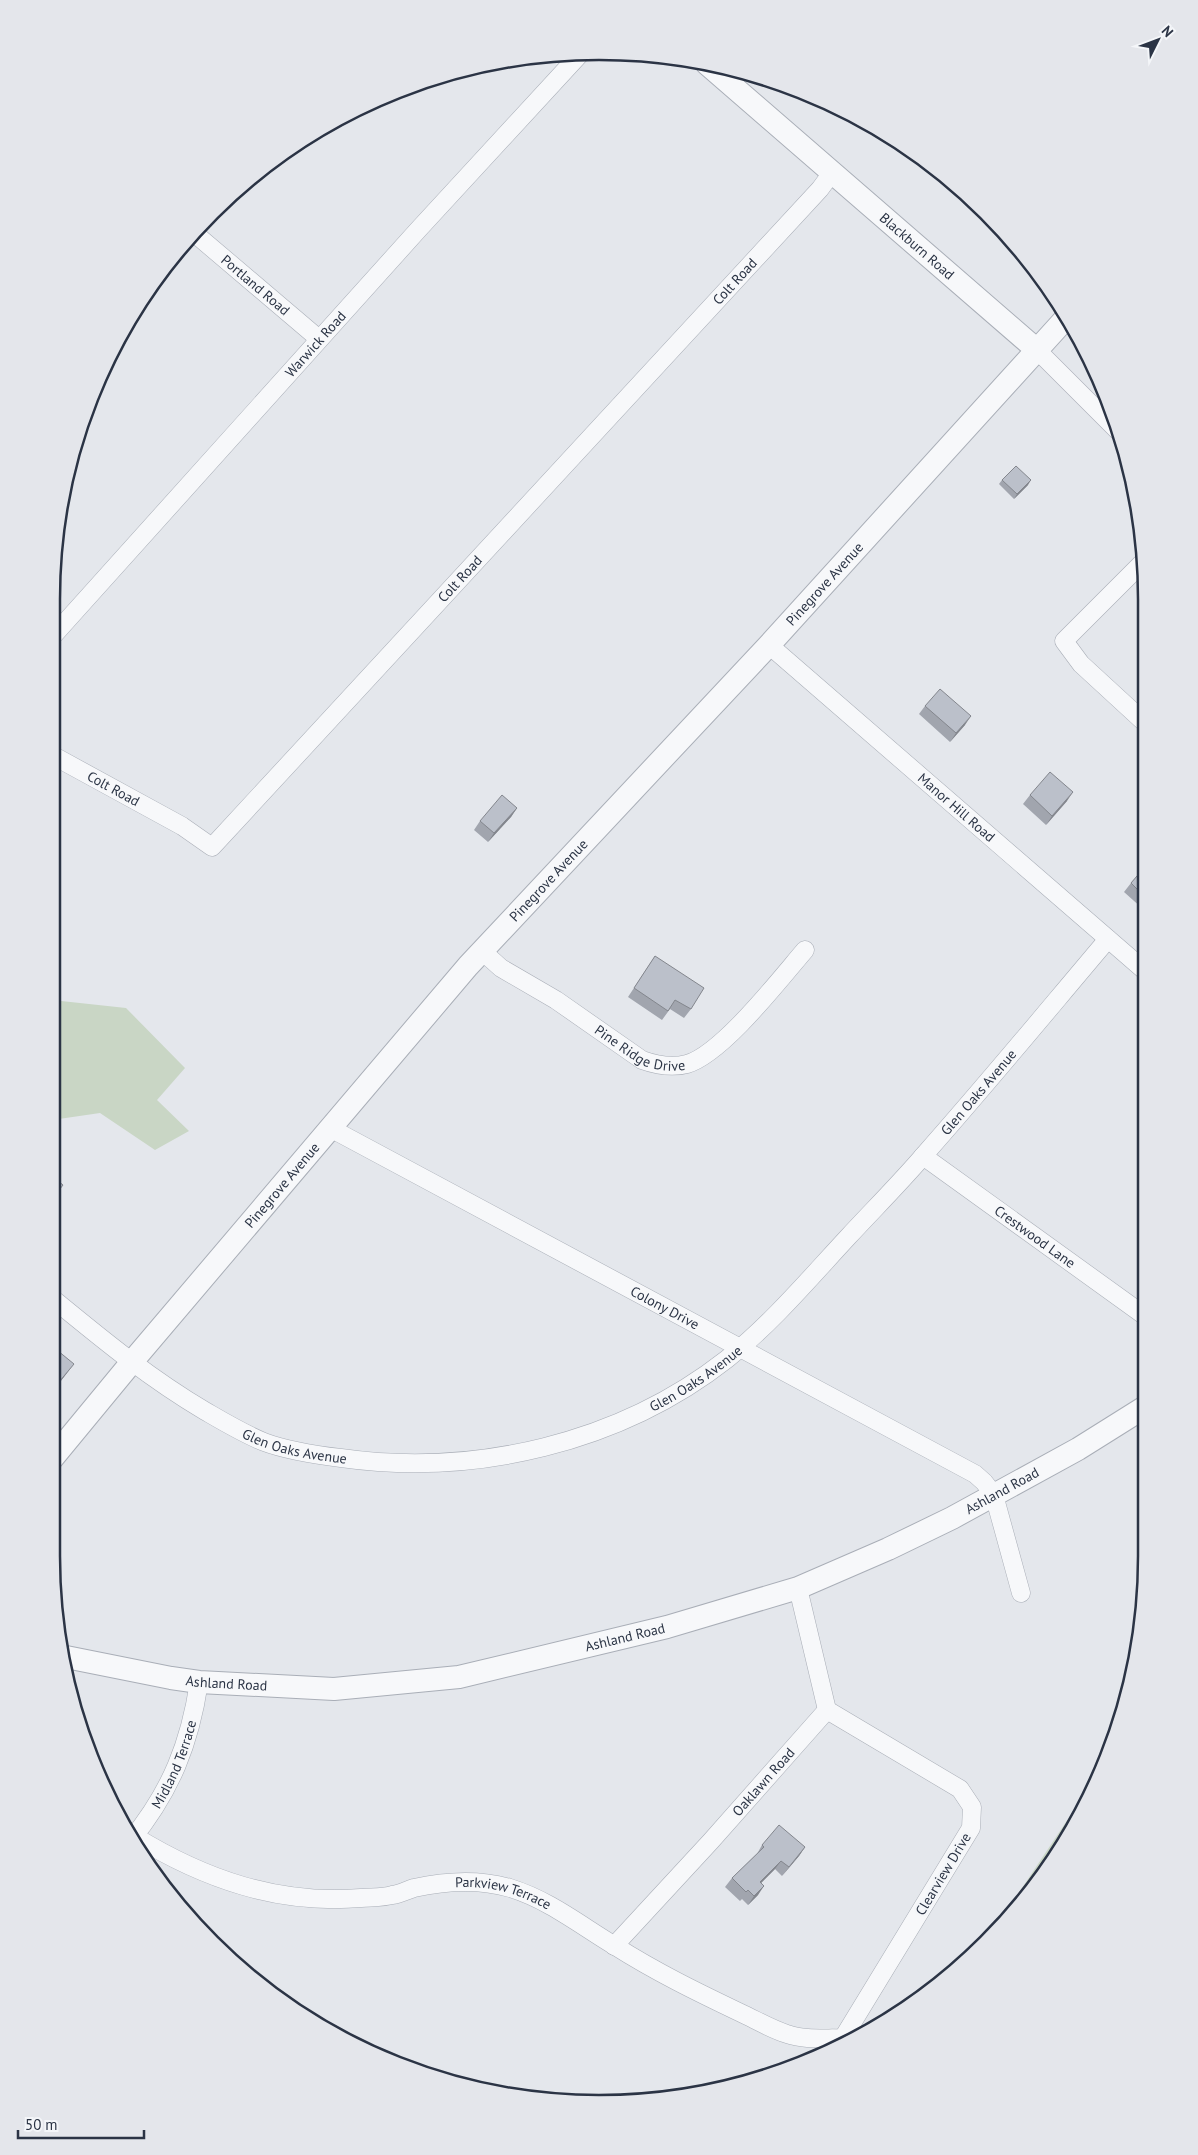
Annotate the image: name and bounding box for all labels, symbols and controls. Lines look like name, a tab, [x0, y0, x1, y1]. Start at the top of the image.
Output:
north arrow	[1133, 15, 1183, 65]
text: N	[1158, 22, 1177, 41]
street label: Blackburn Road	[876, 209, 958, 283]
street label: Portland Road	[217, 251, 294, 319]
street label: Colt Road	[709, 254, 761, 308]
street label: Warwick Road	[281, 307, 350, 381]
street label: Pinegrove Avenue	[782, 538, 867, 629]
street label: Colt Road	[434, 552, 486, 606]
street label: Colt Road	[84, 767, 143, 810]
street label: Manor Hill Road	[914, 769, 999, 846]
street label: Pinegrove Avenue	[505, 835, 591, 925]
street label: Pine Ridge Drive	[591, 1021, 686, 1075]
street label: Glen Oaks Avenue	[937, 1046, 1020, 1139]
street label: Pinegrove Avenue	[241, 1139, 323, 1232]
street label: Crestwood Lane	[991, 1201, 1079, 1272]
street label: Colony Drive	[627, 1282, 702, 1333]
street label: Glen Oaks Avenue	[646, 1341, 746, 1416]
street label: Glen Oaks Avenue	[239, 1424, 348, 1468]
street label: Ashland Road	[962, 1463, 1042, 1518]
street label: Ashland Road	[583, 1619, 667, 1655]
street label: Ashland Road	[185, 1671, 268, 1695]
street label: Midland Terrace	[147, 1718, 200, 1812]
street label: Oaklawn Road	[728, 1744, 799, 1820]
street label: Clearview Drive	[911, 1829, 975, 1919]
street label: Parkview Terrace	[455, 1873, 554, 1913]
scale bar	[18, 2108, 144, 2140]
text: 50 m	[25, 2115, 58, 2134]

